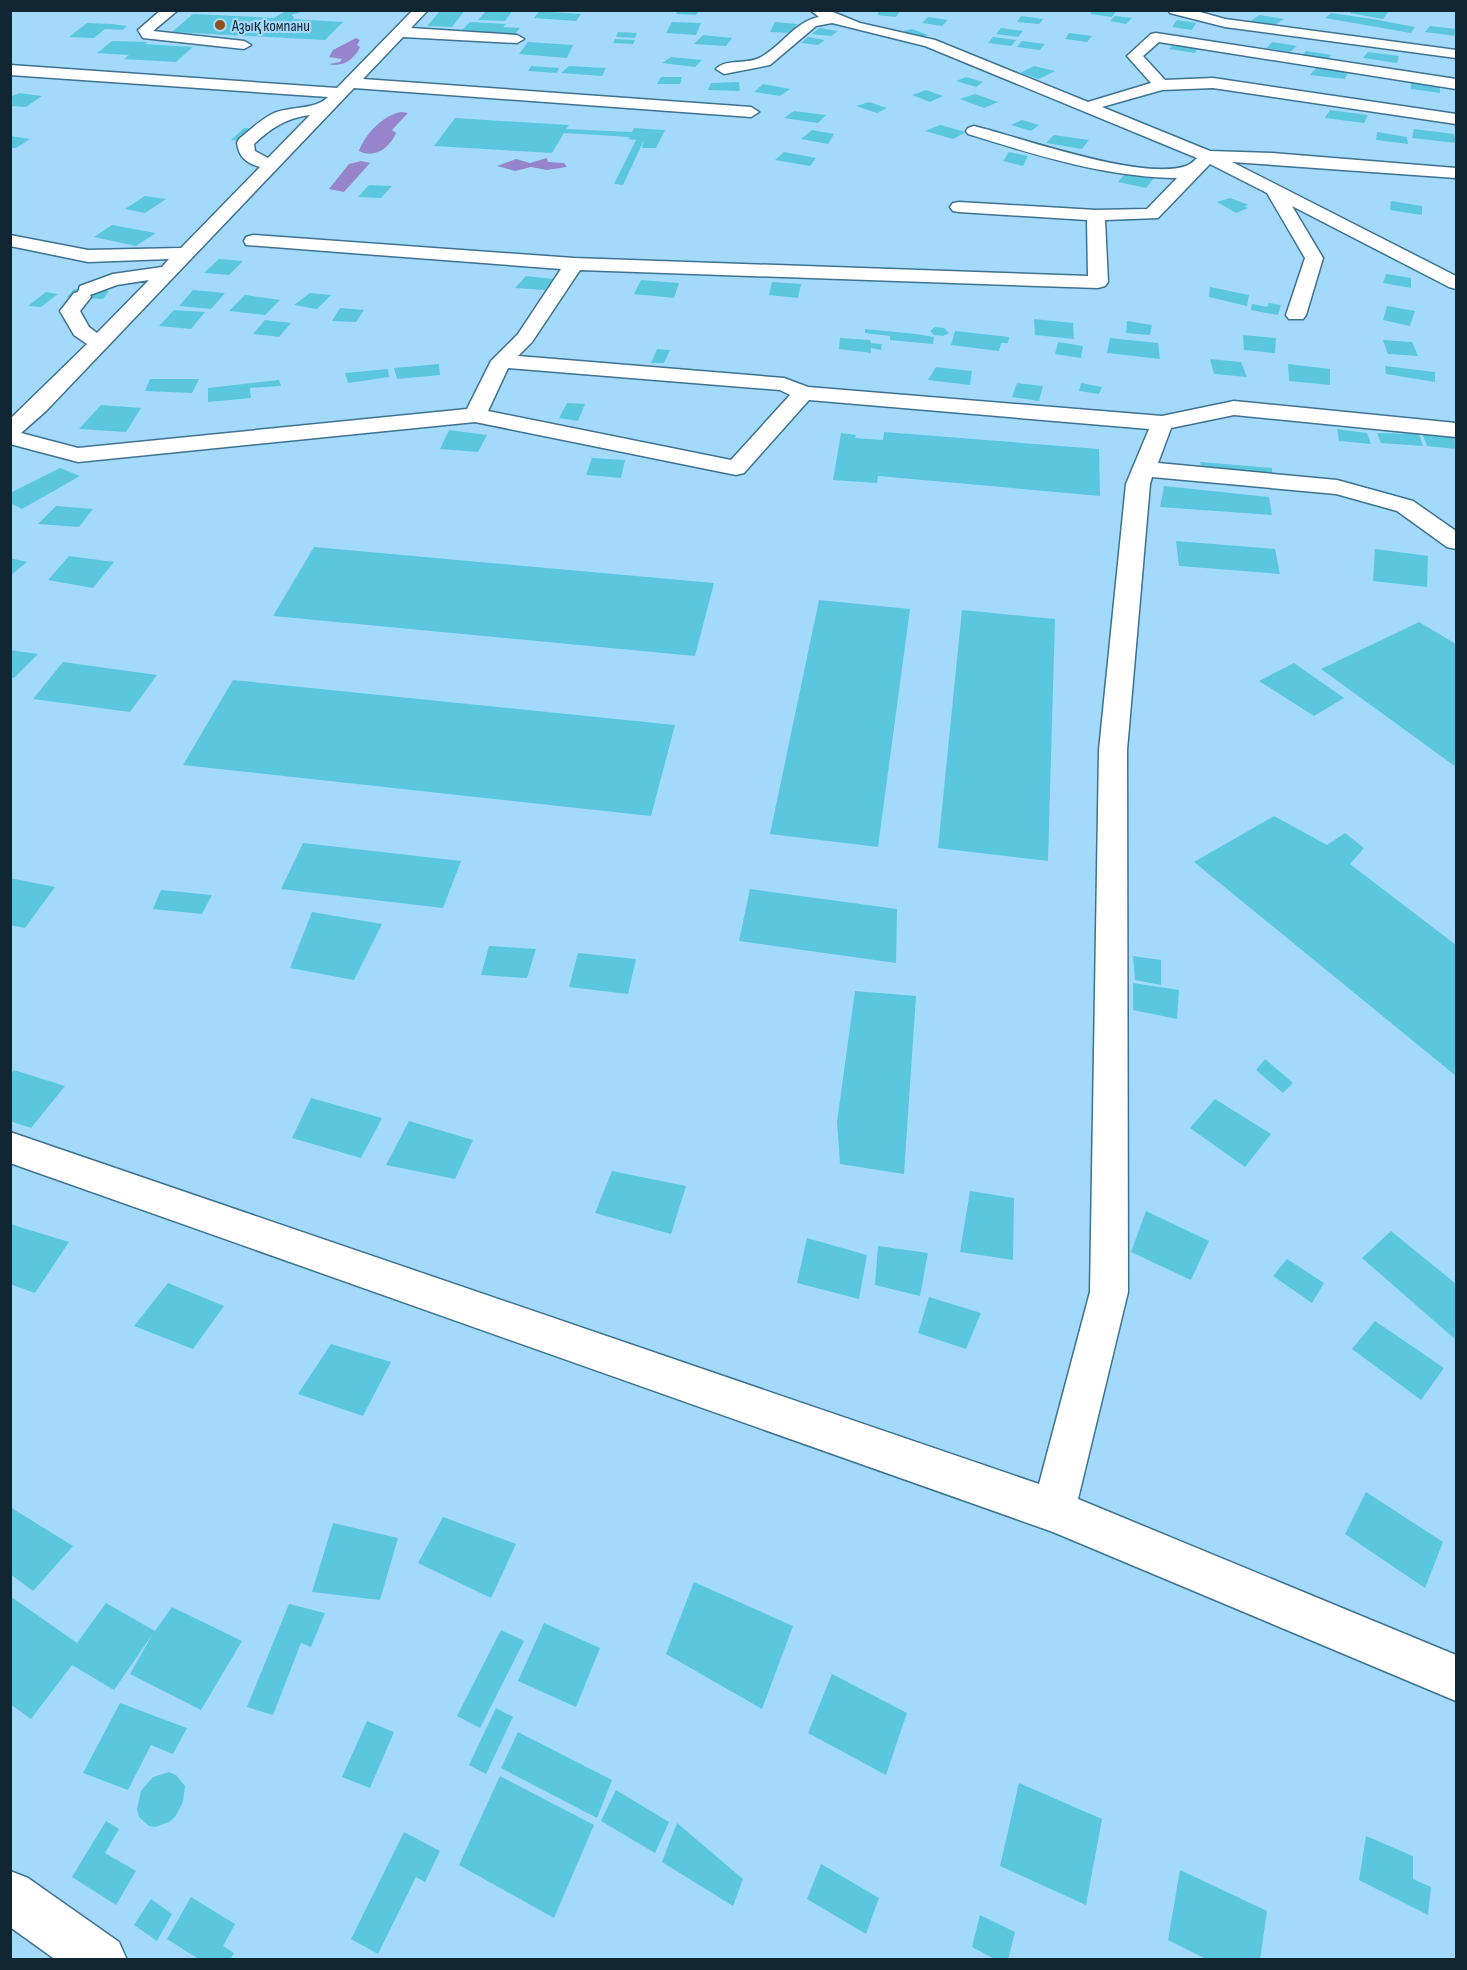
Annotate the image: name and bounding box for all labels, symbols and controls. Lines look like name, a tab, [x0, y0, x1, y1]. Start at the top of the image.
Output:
place label: Азық компани	[231, 17, 310, 36]
marker: Азық компани	[213, 18, 227, 32]

